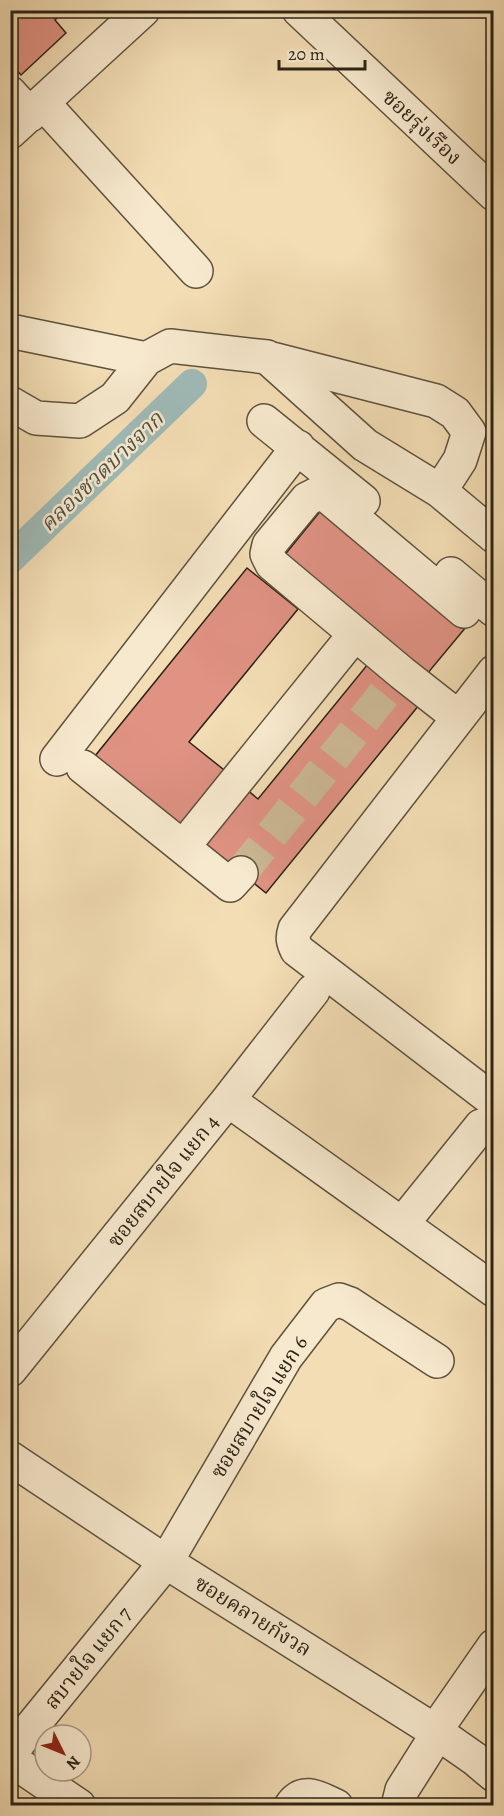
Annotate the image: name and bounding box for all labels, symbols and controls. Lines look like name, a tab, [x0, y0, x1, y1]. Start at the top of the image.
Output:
scale bar	[279, 33, 364, 71]
text: 20 m	[288, 42, 325, 66]
street label: ซอยรุ่งเรือง	[376, 83, 468, 171]
water label: คลองชวดบางจาก	[33, 404, 171, 539]
street label: ซอยสบายใจ แยก 4	[100, 1108, 225, 1253]
street label: ซอยสบายใจ แยก 6	[203, 1330, 314, 1483]
street label: ซอยคลายกังวล	[189, 1569, 317, 1663]
street label: สบายใจ แยก 7	[37, 1600, 138, 1715]
north arrow	[33, 1723, 93, 1783]
text: N	[61, 1751, 85, 1775]

